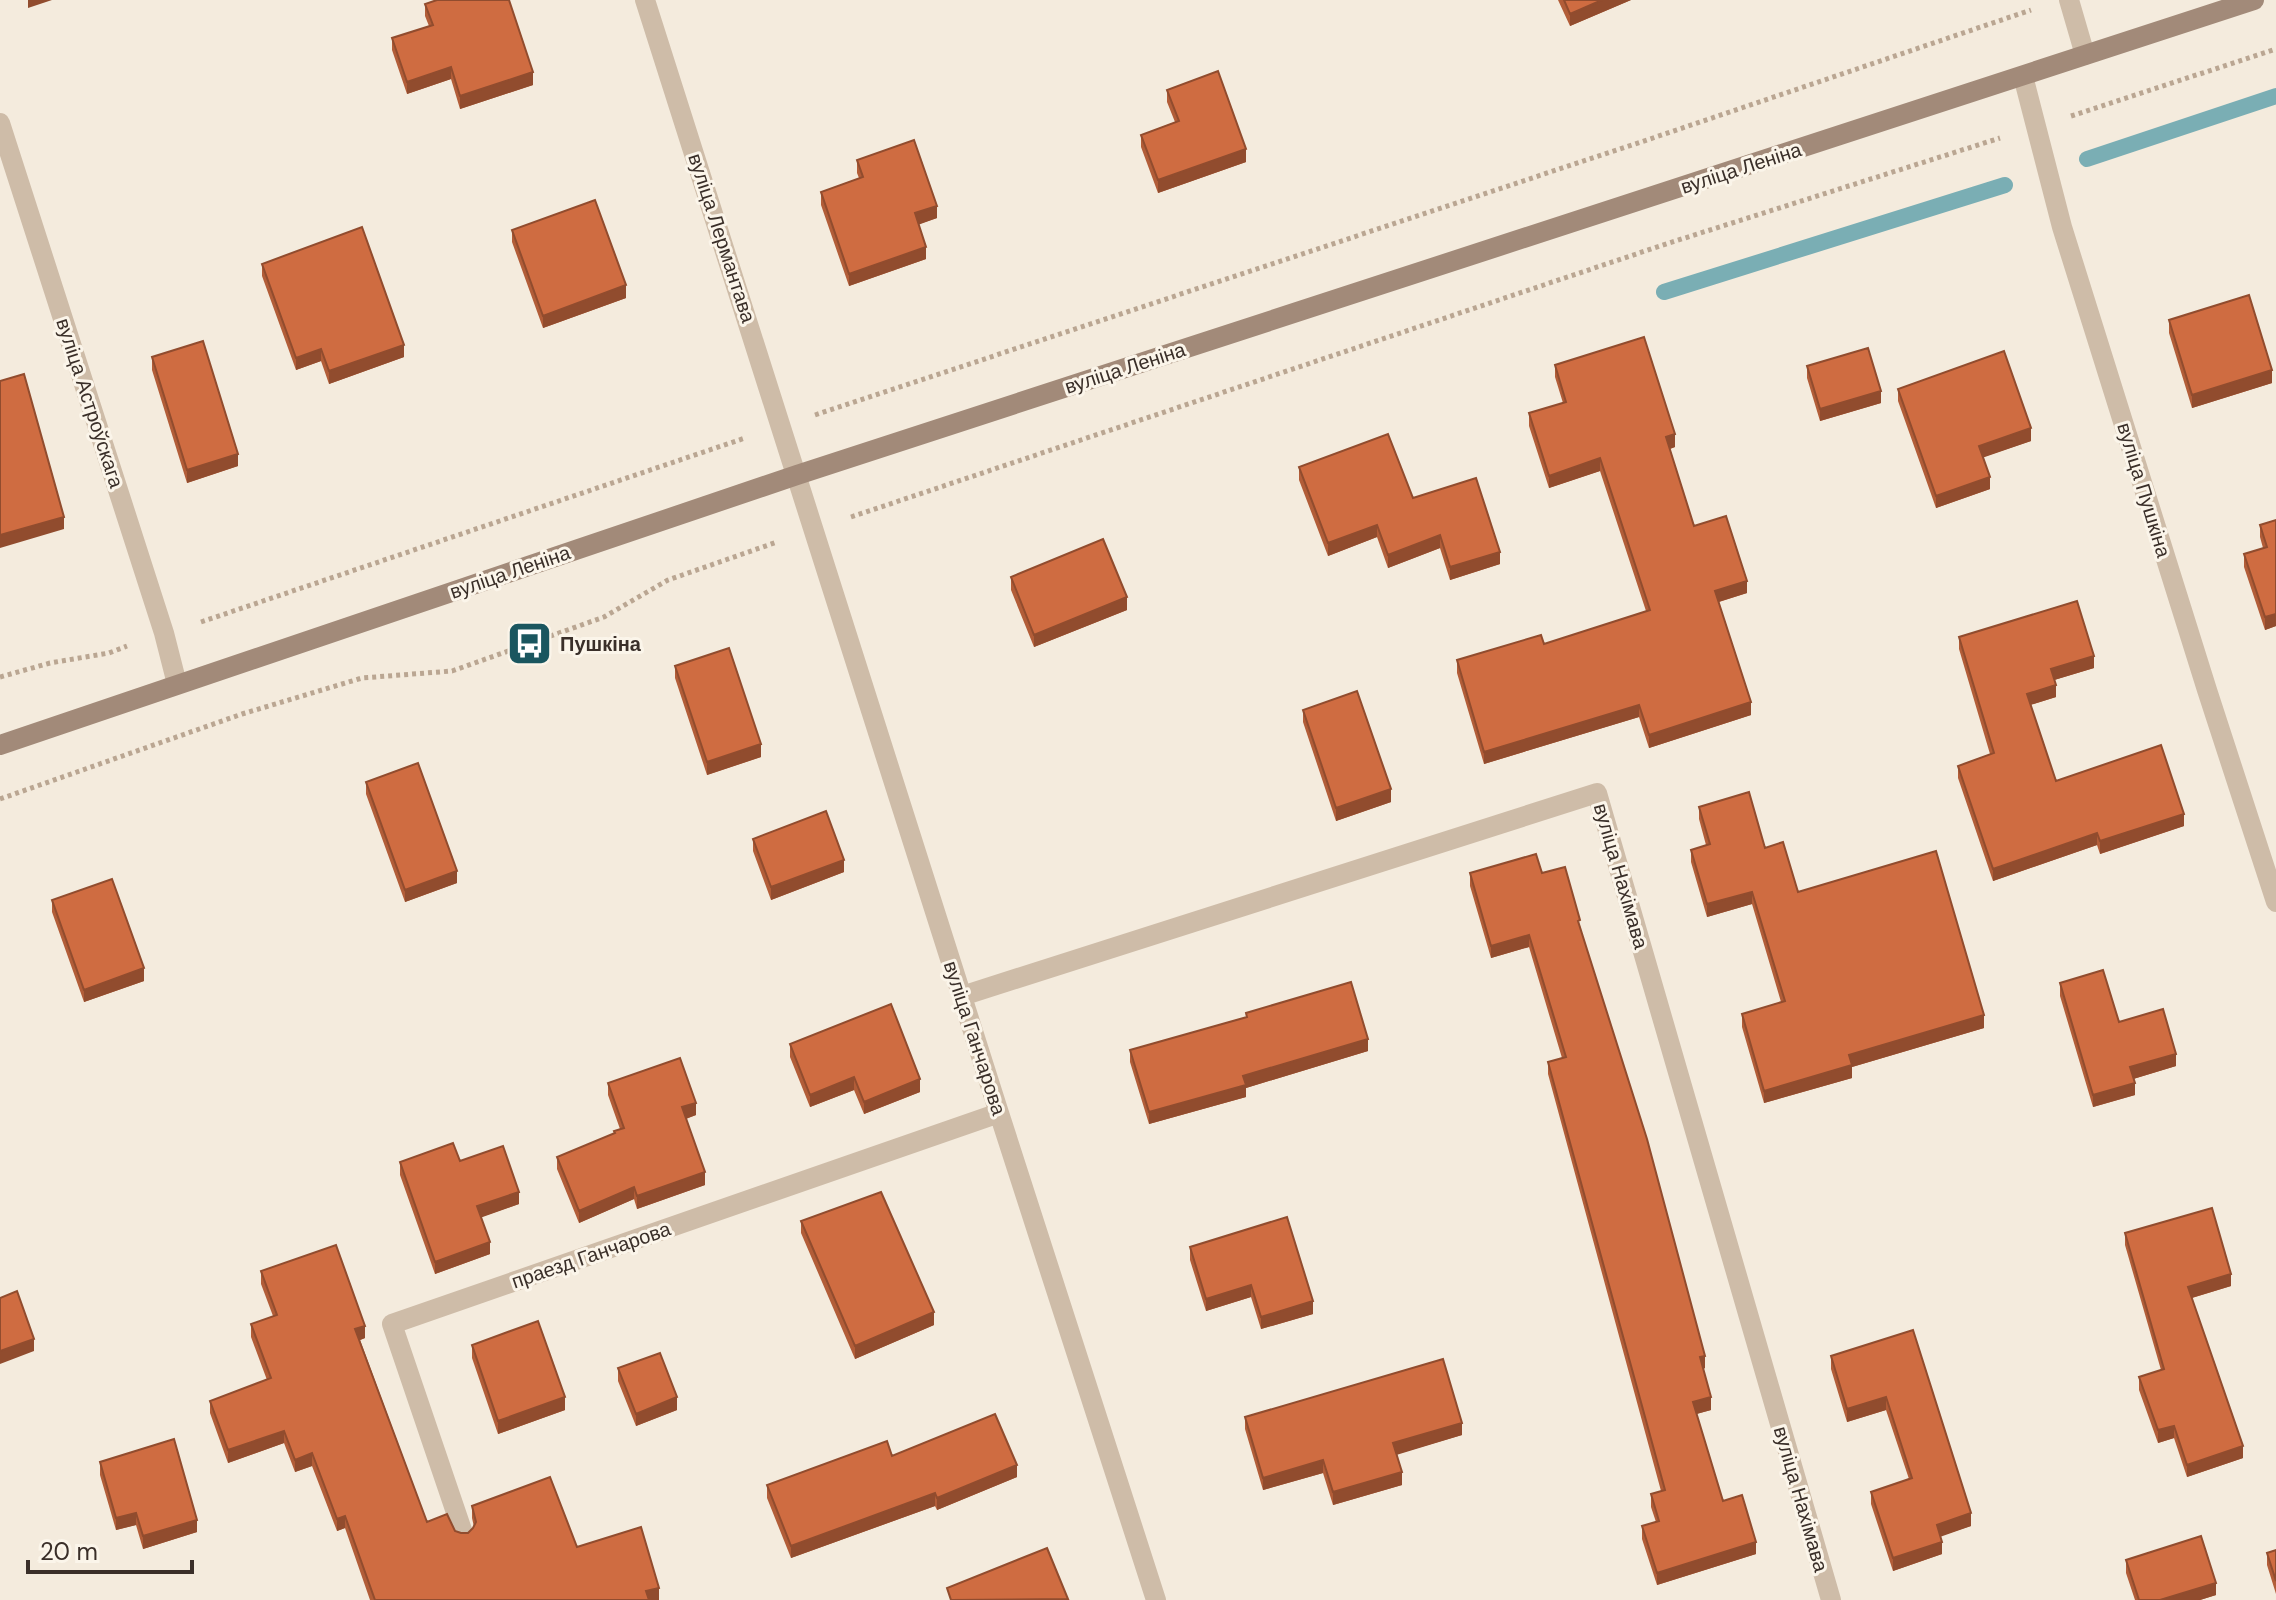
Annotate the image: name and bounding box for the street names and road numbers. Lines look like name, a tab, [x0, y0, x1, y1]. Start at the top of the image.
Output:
street label: вуліца Леніна	[1677, 136, 1806, 200]
street label: вуліца Лермантава	[682, 150, 762, 327]
street label: вуліца Астроўскага	[50, 315, 130, 492]
street label: вуліца Леніна	[1061, 336, 1190, 400]
street label: вуліца Пушкіна	[2111, 419, 2177, 561]
street label: вуліца Леніна	[446, 539, 574, 605]
street label: вуліца Нахімава	[1588, 800, 1654, 953]
street label: вуліца Ганчарова	[938, 957, 1013, 1119]
street label: праезд Ганчарова	[508, 1215, 675, 1294]
street label: вуліца Нахімава	[1768, 1423, 1834, 1576]

